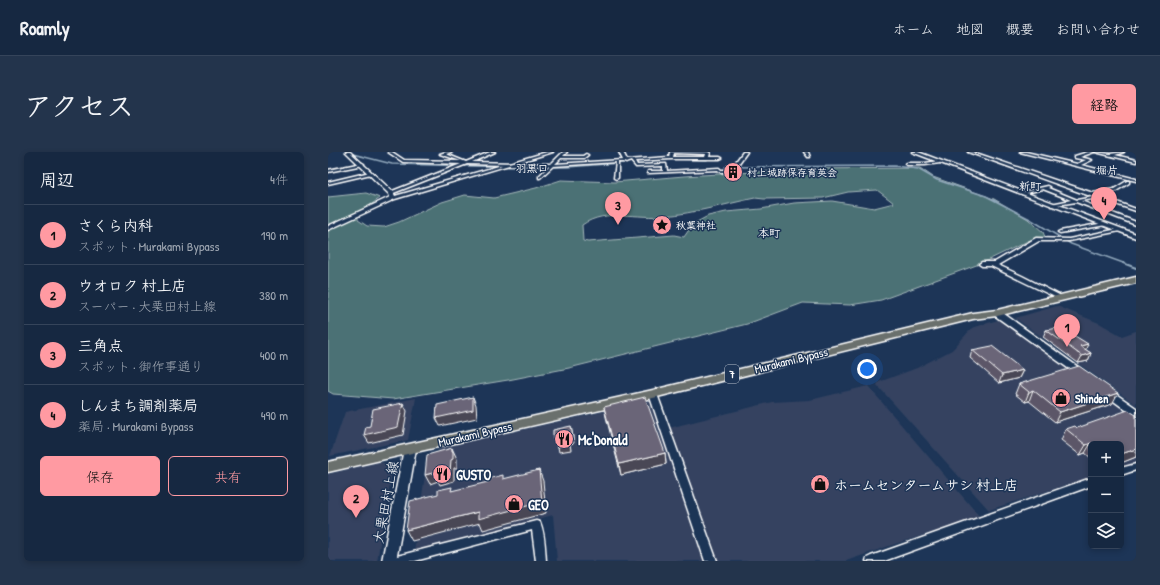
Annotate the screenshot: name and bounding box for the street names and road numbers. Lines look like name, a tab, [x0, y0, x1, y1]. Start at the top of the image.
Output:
street label: Murakami Bypass	[753, 343, 830, 377]
road number: 7	[725, 365, 739, 383]
street label: Murakami Bypass	[437, 417, 514, 451]
street label: 大栗田村上線	[368, 459, 402, 545]

